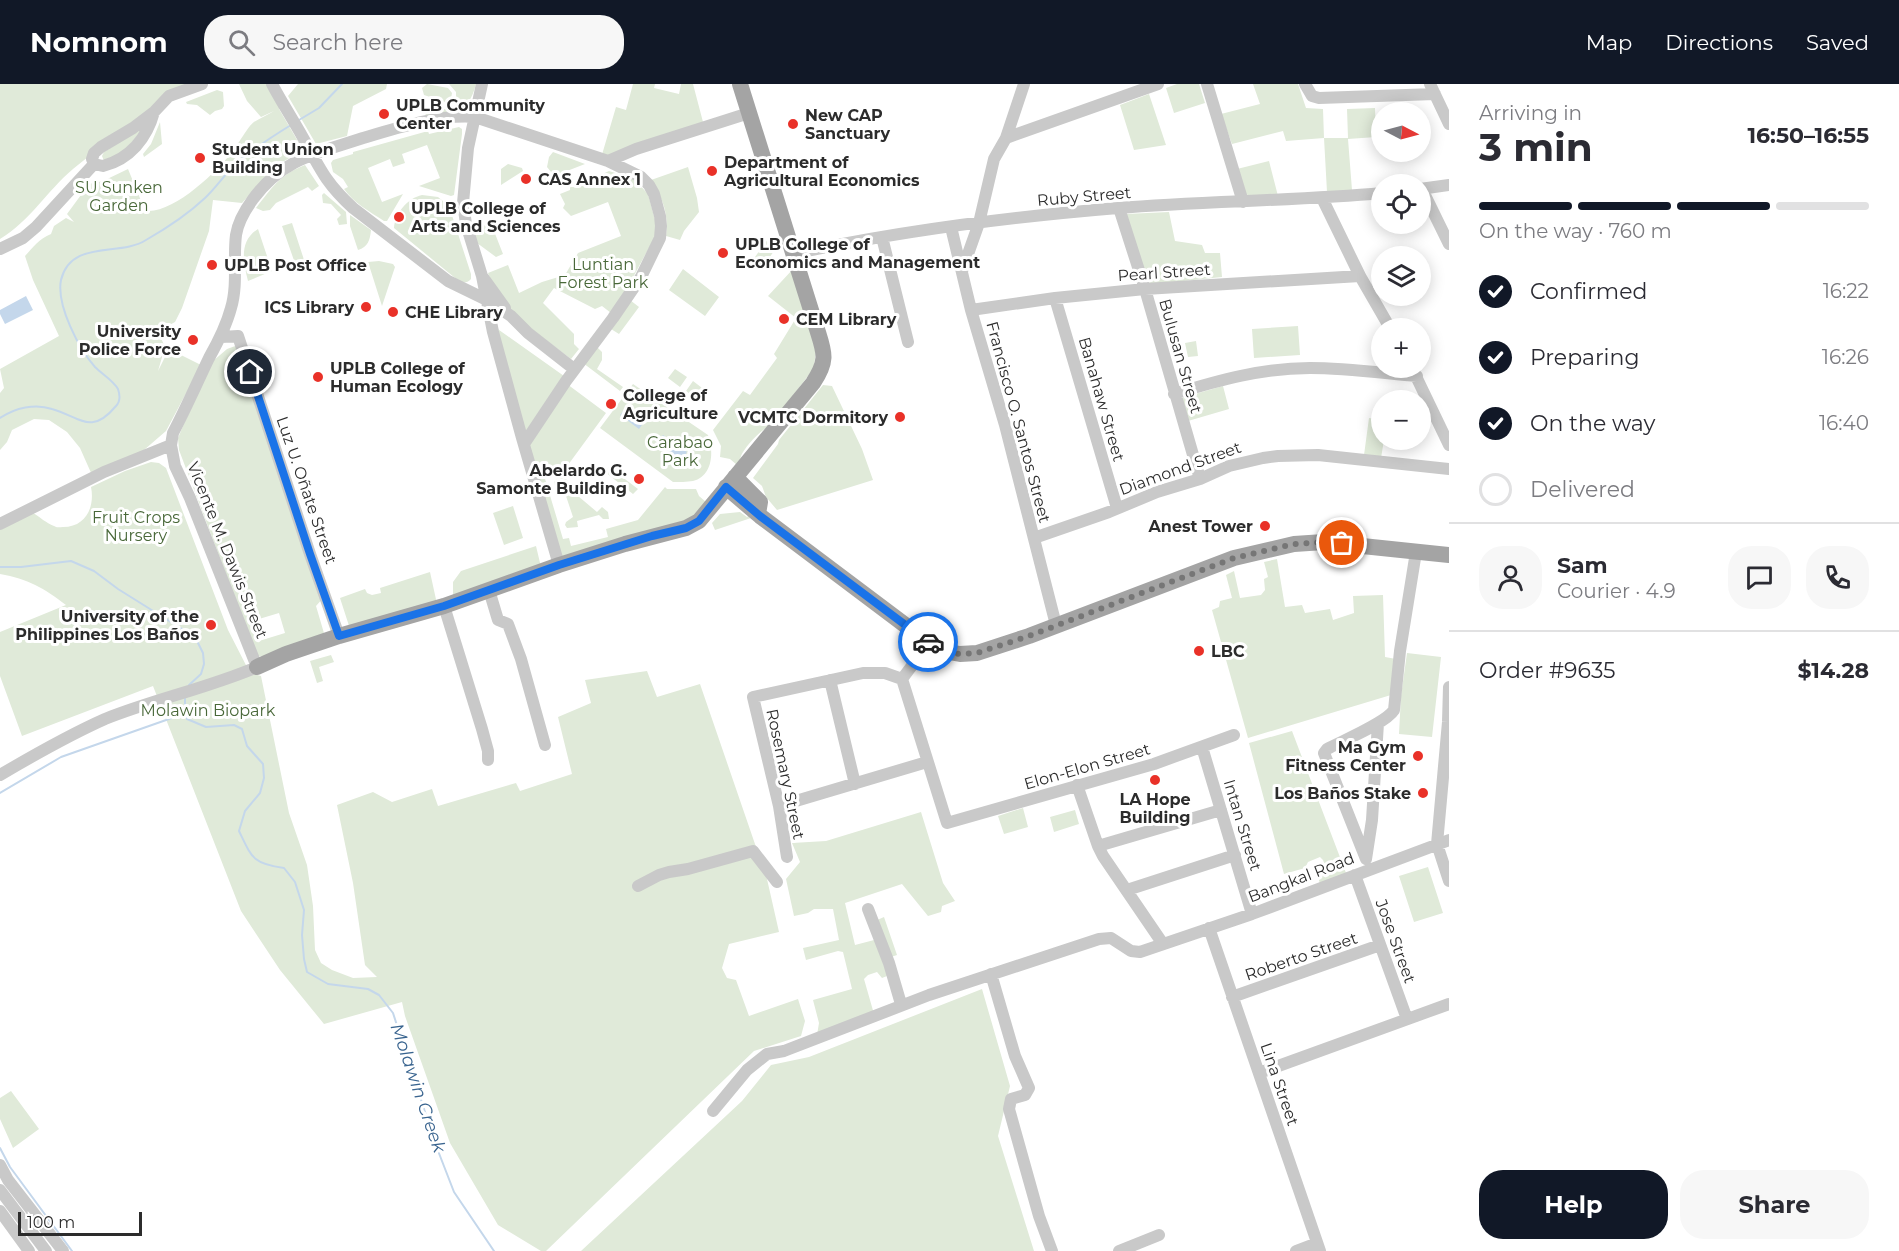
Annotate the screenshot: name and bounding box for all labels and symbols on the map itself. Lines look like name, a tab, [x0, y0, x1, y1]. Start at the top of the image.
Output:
place label: UPLB Community Center	[396, 96, 545, 133]
north arrow	[1371, 102, 1431, 162]
place label: New CAP Sanctuary	[805, 106, 891, 143]
marker: UPLB Community Center	[377, 107, 391, 121]
marker: New CAP Sanctuary	[786, 117, 800, 131]
place label: Student Union Building	[212, 140, 334, 177]
marker: Student Union Building	[193, 151, 207, 165]
place label: Department of Agricultural Economics	[723, 153, 920, 190]
marker: Department of Agricultural Economics	[705, 164, 719, 178]
place label: CAS Annex 1	[538, 170, 641, 189]
marker: CAS Annex 1	[519, 172, 533, 186]
park label: SU Sunken Garden	[75, 178, 163, 215]
street label: Ruby Street	[1036, 183, 1132, 210]
place label: UPLB College of Arts and Sciences	[410, 199, 561, 236]
marker: UPLB College of Arts and Sciences	[392, 210, 406, 224]
place label: UPLB College of Economics and Management	[735, 235, 980, 272]
marker: UPLB College of Economics and Management	[716, 246, 730, 260]
park label: Luntian Forest Park	[558, 255, 649, 292]
place label: UPLB Post Office	[224, 256, 367, 275]
marker: UPLB Post Office	[205, 258, 219, 272]
street label: Pearl Street	[1117, 260, 1212, 285]
street label: Bulusan Street	[1155, 297, 1206, 416]
place label: ICS Library	[264, 298, 354, 317]
marker: ICS Library	[359, 300, 373, 314]
place label: CHE Library	[405, 303, 503, 322]
marker: CHE Library	[386, 305, 400, 319]
place label: CEM Library	[796, 310, 897, 329]
marker: CEM Library	[777, 312, 791, 326]
street label: Francisco O. Santos Street	[982, 319, 1055, 525]
place label: University Police Force	[79, 322, 181, 359]
marker: University Police Force	[186, 333, 200, 347]
street label: Banahaw Street	[1075, 335, 1128, 464]
pin	[224, 346, 275, 397]
place label: UPLB College of Human Ecology	[330, 359, 465, 396]
marker: UPLB College of Human Ecology	[311, 370, 325, 384]
place label: College of Agriculture	[622, 386, 718, 423]
marker: College of Agriculture	[604, 397, 618, 411]
place label: VCMTC Dormitory	[737, 408, 888, 427]
marker: VCMTC Dormitory	[893, 410, 907, 424]
street label: Luz U. Oñate Street	[272, 414, 341, 567]
park label: Carabao Park	[647, 433, 713, 470]
street label: Diamond Street	[1117, 437, 1244, 499]
street label: Vicente M. Dawis Street	[183, 459, 272, 642]
place label: Abelardo G. Samonte Building	[476, 461, 627, 498]
marker: Abelardo G. Samonte Building	[632, 472, 646, 486]
park label: Fruit Crops Nursery	[92, 508, 180, 545]
place label: Anest Tower	[1148, 517, 1253, 536]
pin	[1316, 517, 1367, 568]
marker: Anest Tower	[1258, 519, 1272, 533]
place label: University of the Philippines Los Baños	[15, 607, 200, 644]
courier	[898, 612, 958, 672]
marker: University of the Philippines Los Baños	[204, 618, 218, 632]
place label: LBC	[1211, 642, 1245, 661]
marker: LBC	[1192, 644, 1206, 658]
park label: Molawin Biopark	[141, 701, 276, 720]
street label: Rosemary Street	[762, 707, 809, 842]
place label: Ma Gym Fitness Center	[1285, 738, 1406, 775]
street label: Elon-Elon Street	[1022, 739, 1153, 794]
marker: Ma Gym Fitness Center	[1411, 749, 1425, 763]
marker: LA Hope Building	[1148, 773, 1162, 787]
street label: Intan Street	[1220, 777, 1266, 874]
place label: Los Baños Stake	[1274, 784, 1411, 803]
marker: Los Baños Stake	[1416, 786, 1430, 800]
place label: LA Hope Building	[1119, 790, 1191, 827]
street label: Bangkal Road	[1245, 848, 1357, 906]
street label: Jose Street	[1371, 896, 1420, 986]
street label: Roberto Street	[1242, 928, 1360, 985]
water label: Molawin Creek	[386, 1020, 451, 1157]
street label: Lina Street	[1256, 1040, 1303, 1129]
scale bar	[18, 1209, 142, 1236]

